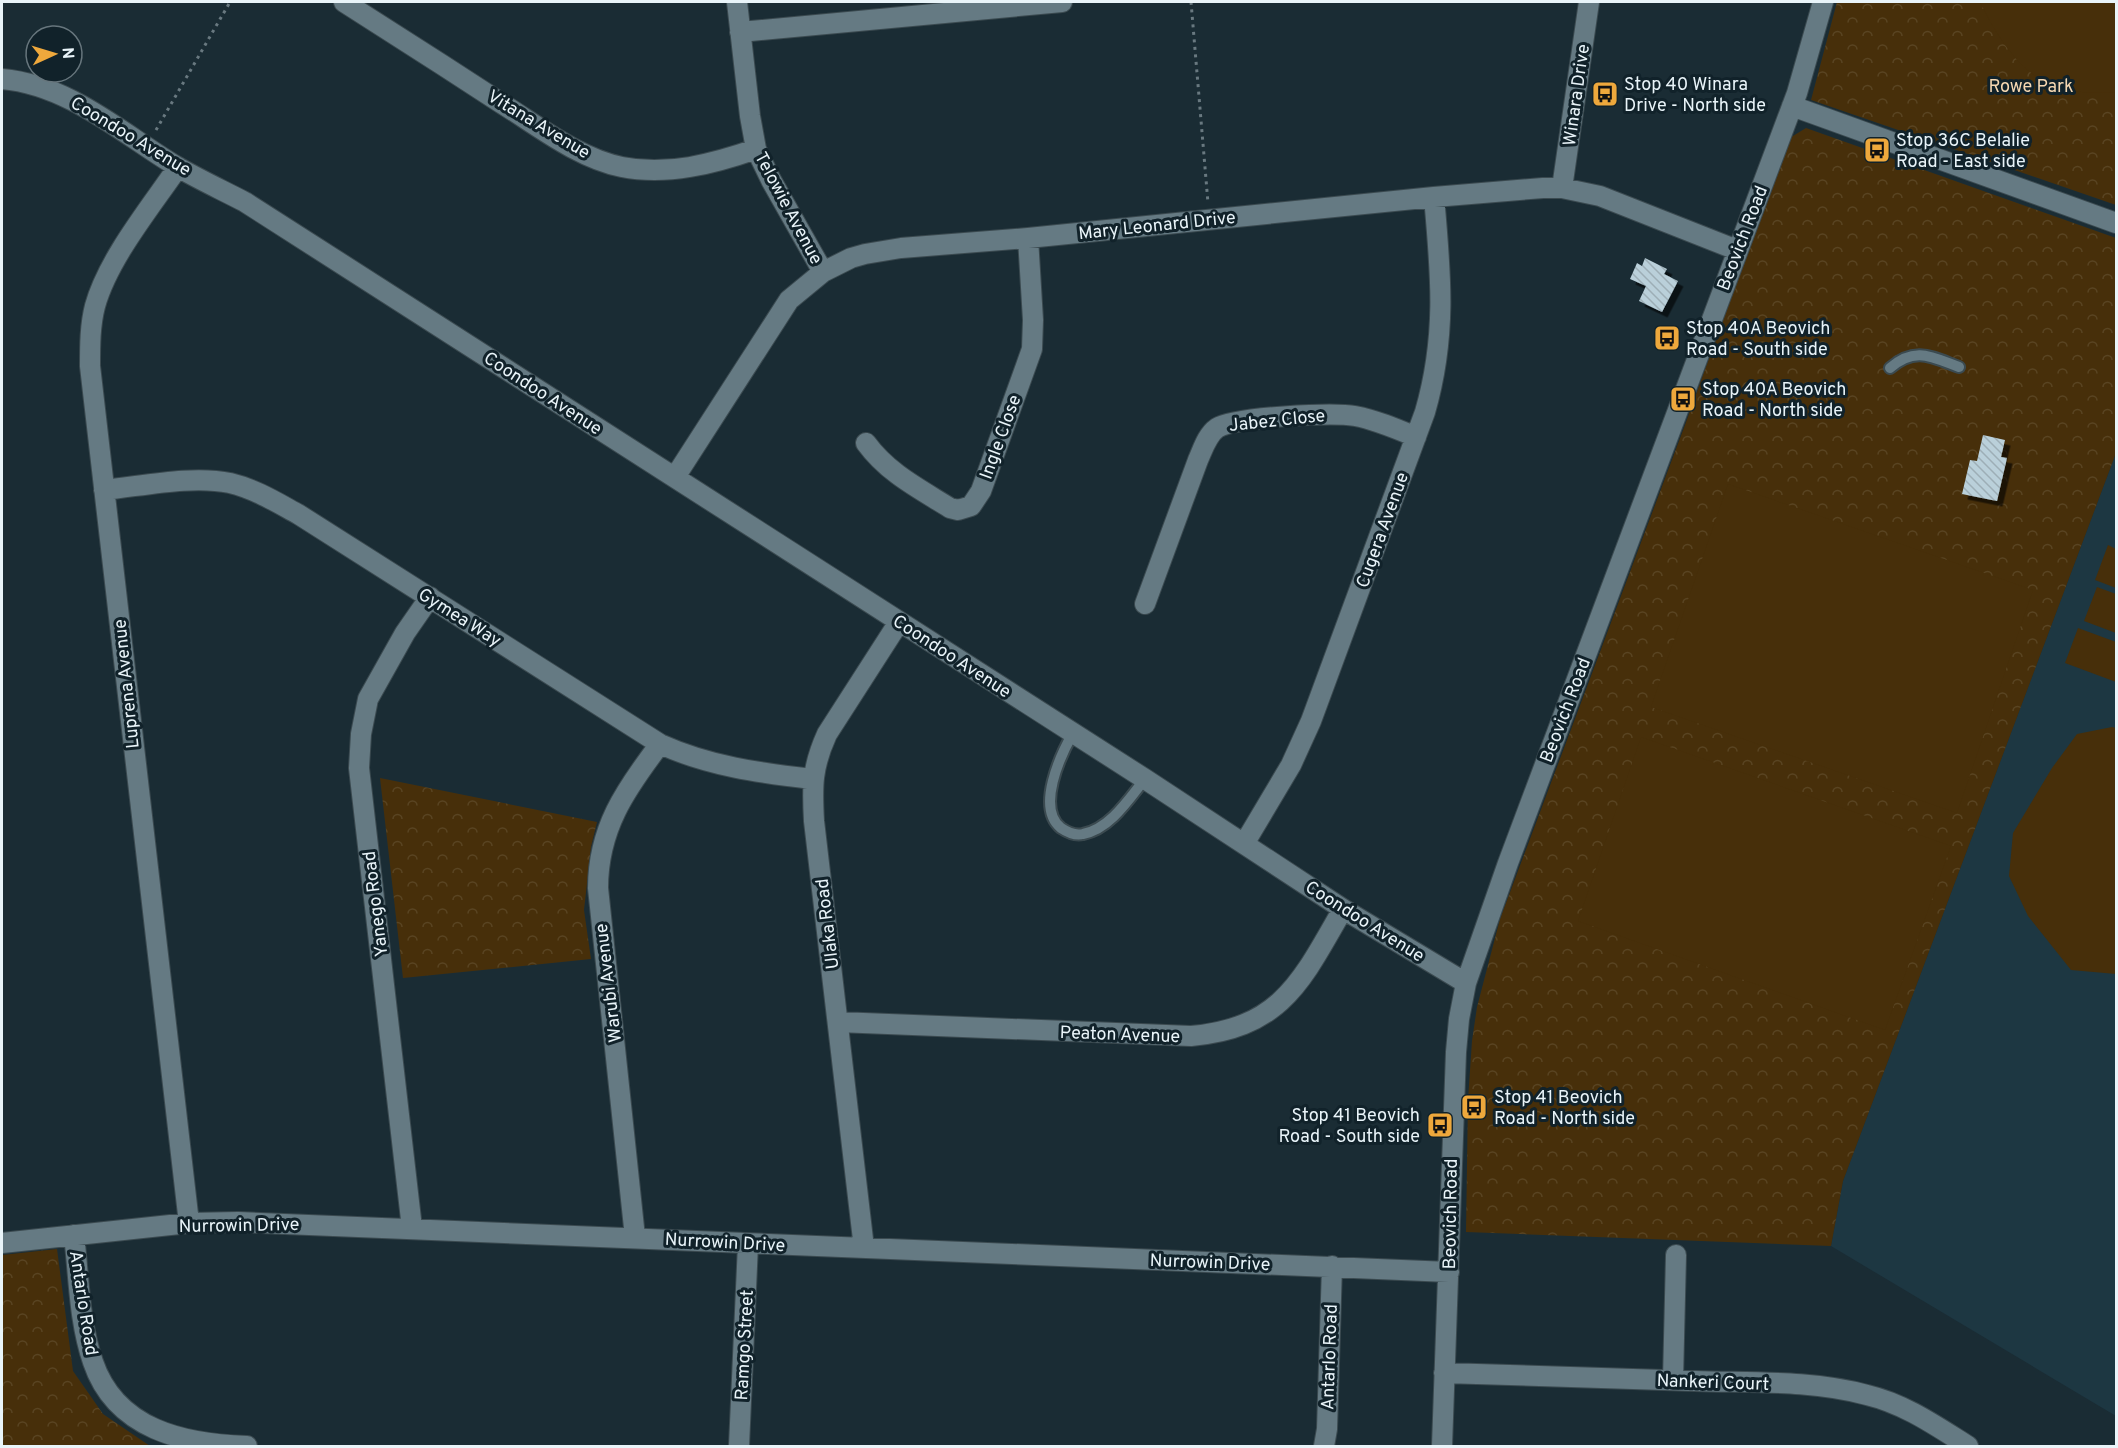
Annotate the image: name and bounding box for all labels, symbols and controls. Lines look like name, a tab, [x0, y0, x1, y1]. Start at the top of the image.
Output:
north arrow	[24, 24, 84, 84]
street label: Winara Drive	[1559, 43, 1596, 148]
text: N	[57, 47, 77, 60]
place label: Stop 40 Winara Drive - North side	[1624, 74, 1766, 118]
park label: Rowe Park	[1988, 76, 2074, 99]
bus stop icon: Stop 40 Winara Drive - North side	[1590, 79, 1620, 109]
street label: Vitana Avenue	[483, 86, 594, 165]
street label: Coondoo Avenue	[66, 92, 195, 182]
place label: Stop 36C Belalie Road - East side	[1896, 130, 2030, 174]
bus stop icon: Stop 36C Belalie Road - East side	[1862, 135, 1892, 165]
street label: Telowie Avenue	[748, 149, 827, 269]
street label: Beovich Road	[1713, 183, 1774, 294]
street label: Mary Leonard Drive	[1077, 207, 1237, 246]
place label: Stop 40A Beovich Road - South side	[1686, 318, 1830, 362]
bus stop icon: Stop 40A Beovich Road - South side	[1652, 323, 1682, 353]
street label: Coondoo Avenue	[479, 347, 606, 441]
place label: Stop 40A Beovich Road - North side	[1702, 379, 1846, 423]
bus stop icon: Stop 40A Beovich Road - North side	[1668, 384, 1698, 414]
street label: Ingle Close	[975, 392, 1027, 483]
street label: Jabez Close	[1228, 405, 1326, 438]
street label: Cugera Avenue	[1352, 470, 1415, 591]
street label: Gymea Way	[413, 584, 505, 653]
street label: Coondoo Avenue	[888, 610, 1015, 704]
street label: Luprena Avenue	[109, 618, 146, 750]
street label: Beovich Road	[1536, 655, 1597, 766]
street label: Yanego Road	[359, 850, 394, 958]
street label: Coondoo Avenue	[1300, 876, 1428, 968]
street label: Ulaka Road	[812, 877, 845, 970]
street label: Warubi Avenue	[591, 922, 628, 1044]
street label: Peaton Avenue	[1059, 1022, 1181, 1049]
place label: Stop 41 Beovich Road - North side	[1494, 1087, 1635, 1131]
bus stop icon: Stop 41 Beovich Road - North side	[1459, 1092, 1489, 1122]
place label: Stop 41 Beovich Road - South side	[1278, 1105, 1420, 1149]
bus stop icon: Stop 41 Beovich Road - South side	[1425, 1110, 1455, 1140]
street label: Beovich Road	[1439, 1158, 1464, 1270]
street label: Nurrowin Drive	[178, 1214, 300, 1239]
street label: Nurrowin Drive	[664, 1229, 786, 1258]
street label: Antarlo Road	[63, 1249, 102, 1357]
street label: Nurrowin Drive	[1149, 1250, 1271, 1277]
street label: Ramgo Street	[731, 1289, 760, 1401]
street label: Antarlo Road	[1317, 1304, 1344, 1410]
street label: Nankeri Court	[1656, 1370, 1770, 1397]

